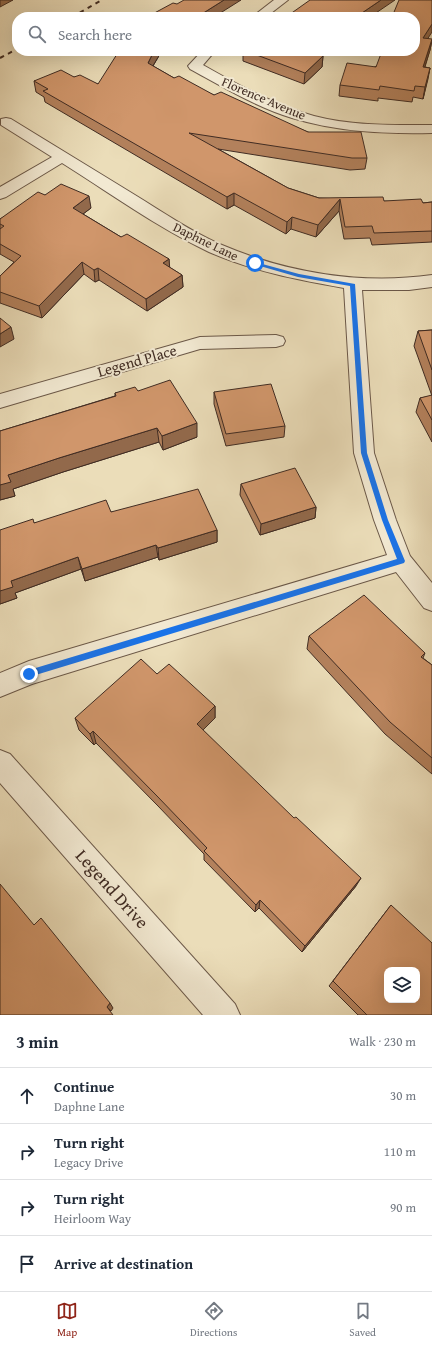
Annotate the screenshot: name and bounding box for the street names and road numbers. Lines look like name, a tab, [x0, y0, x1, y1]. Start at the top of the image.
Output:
street label: Florence Avenue	[219, 72, 309, 125]
street label: Daphne Lane	[170, 217, 242, 265]
street label: Legend Place	[95, 339, 179, 382]
street label: Legend Drive	[69, 843, 155, 934]

